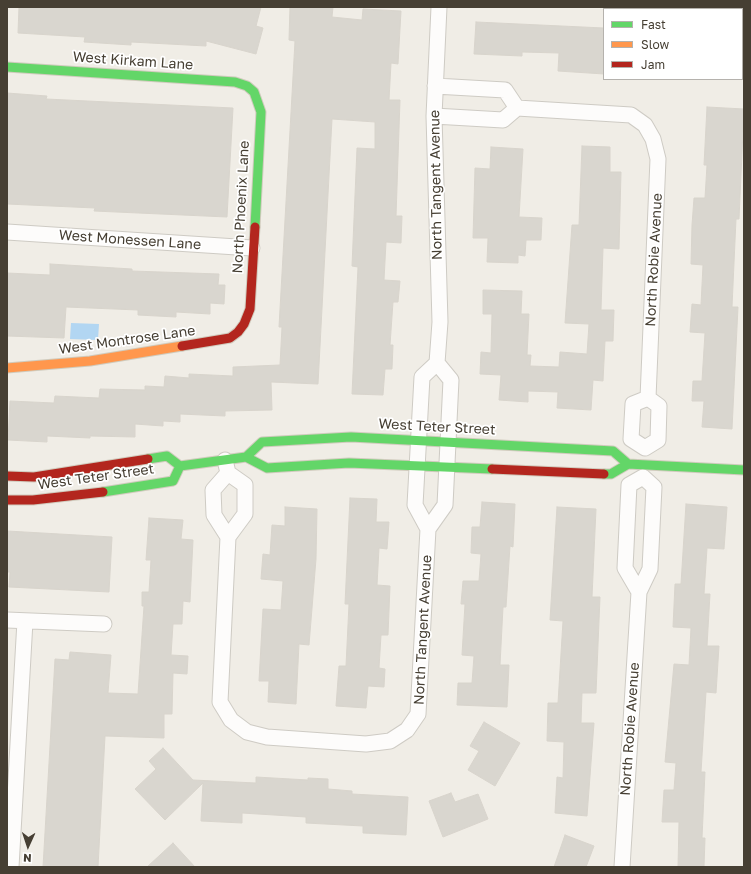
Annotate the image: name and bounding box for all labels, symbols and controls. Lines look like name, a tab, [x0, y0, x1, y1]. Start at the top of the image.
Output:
legend	[603, 8, 743, 80]
text: Fast	[641, 17, 666, 32]
text: Slow	[641, 37, 669, 52]
street label: West Kirkam Lane	[72, 48, 194, 74]
text: Jam	[641, 57, 665, 72]
street label: North Tangent Avenue	[426, 110, 446, 260]
street label: North Phoenix Lane	[229, 140, 253, 274]
street label: North Robie Avenue	[642, 193, 666, 327]
street label: West Monessen Lane	[58, 227, 202, 253]
street label: West Montrose Lane	[58, 322, 196, 358]
street label: West Teter Street	[378, 416, 496, 438]
street label: West Teter Street	[37, 461, 155, 493]
street label: North Tangent Avenue	[411, 555, 435, 705]
street label: North Robie Avenue	[617, 662, 643, 796]
north arrow	[8, 826, 48, 866]
text: N	[23, 852, 32, 865]

